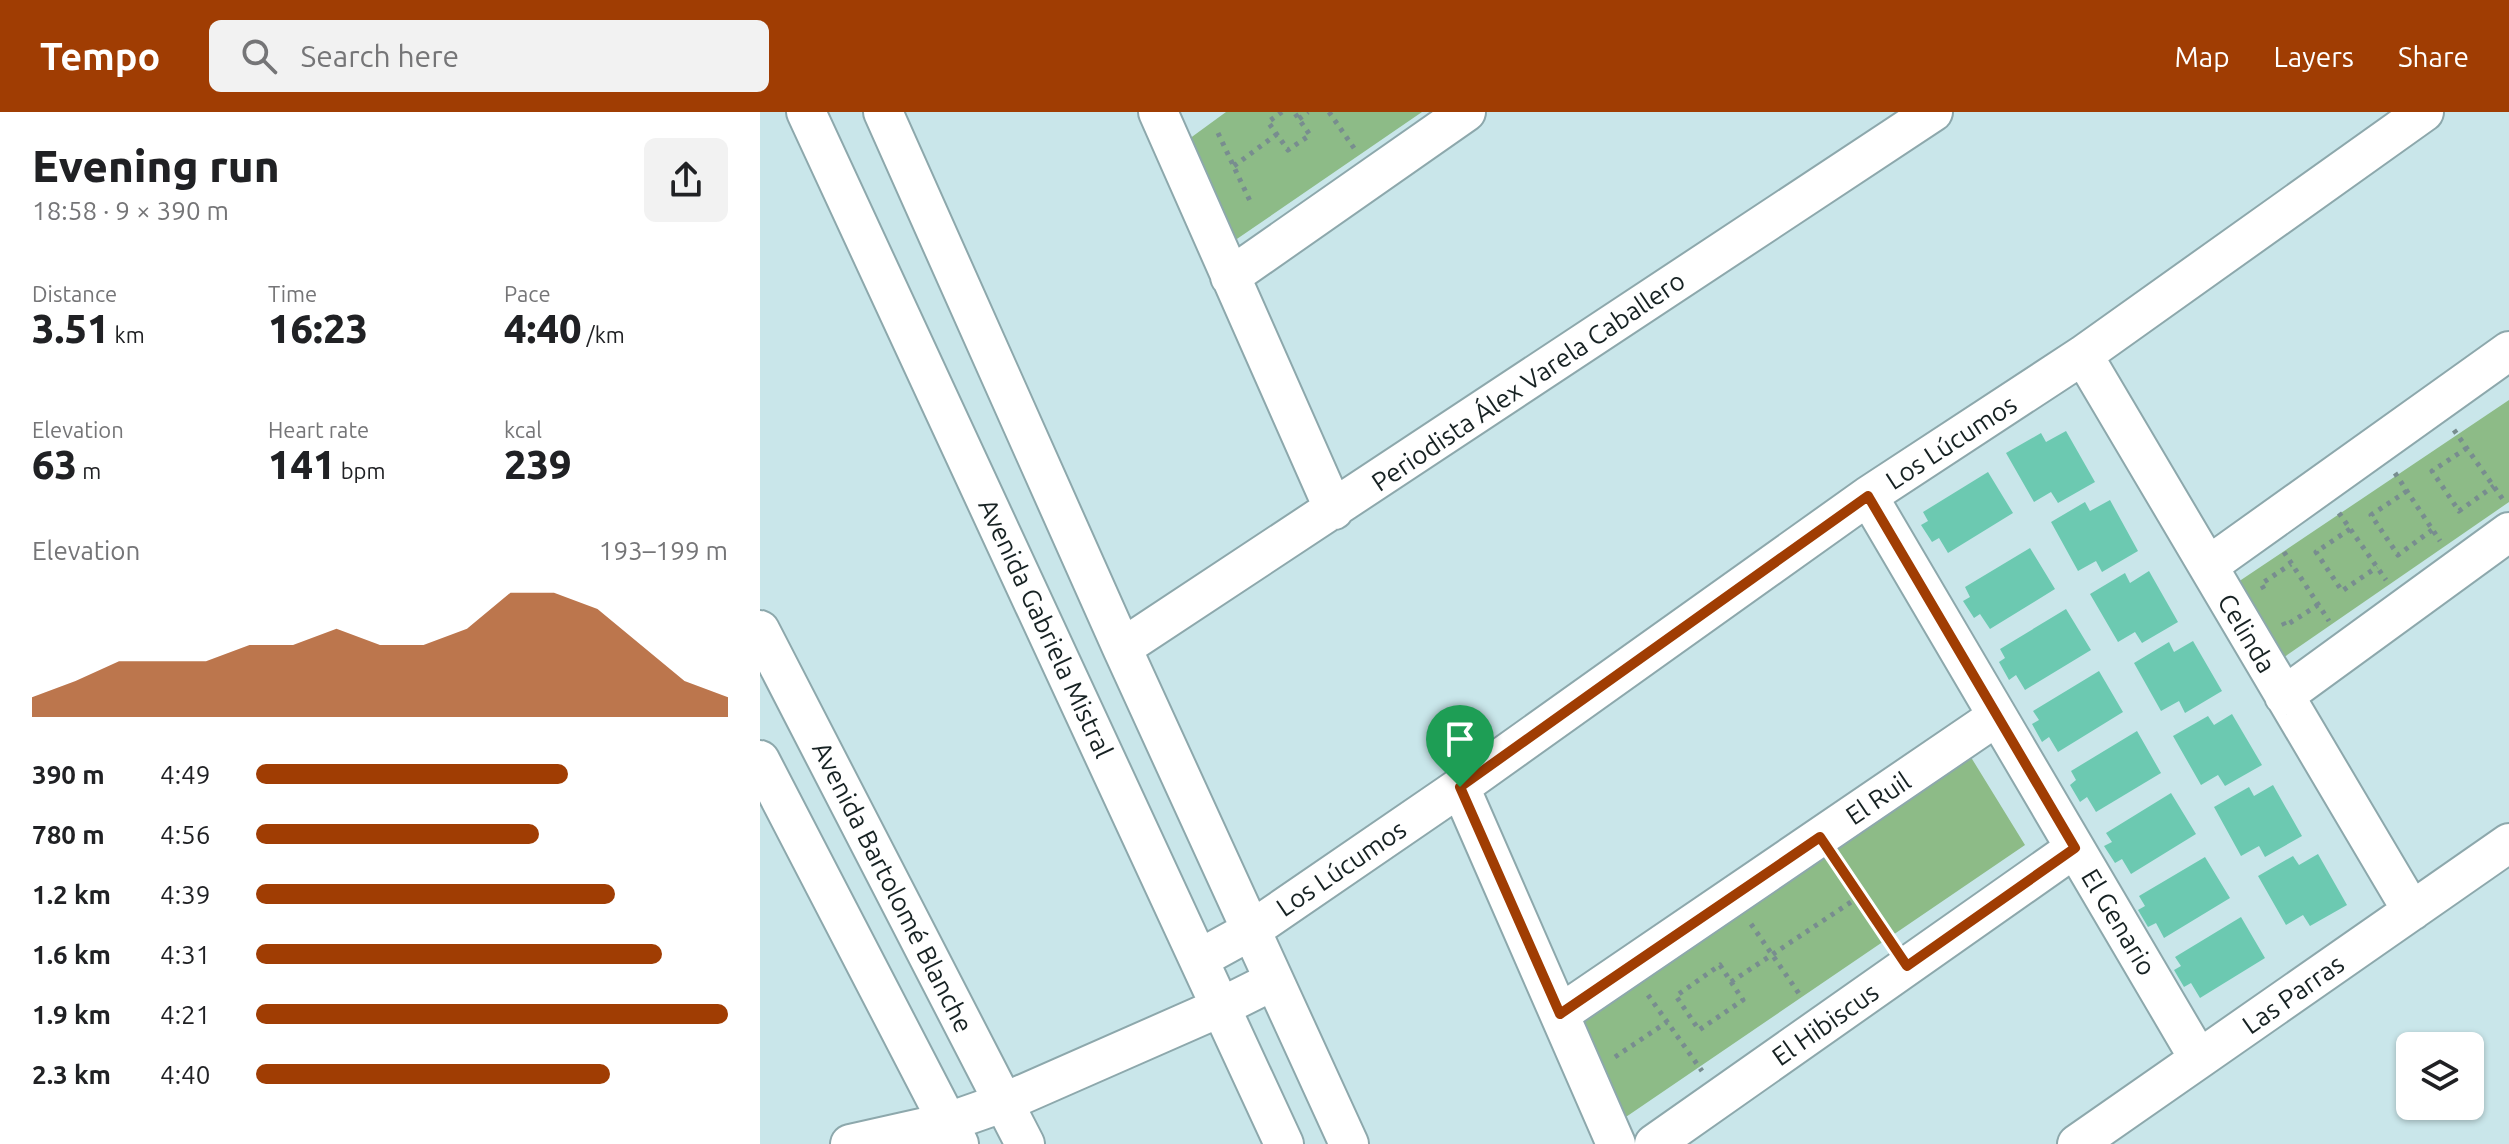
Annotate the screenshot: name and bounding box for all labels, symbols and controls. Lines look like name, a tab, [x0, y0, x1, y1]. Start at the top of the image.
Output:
search box	[209, 20, 769, 92]
icon: search	[237, 34, 281, 78]
text: Tempo	[40, 35, 161, 77]
text: Search here	[301, 39, 459, 73]
text: Map	[2174, 41, 2230, 72]
text: Layers	[2274, 41, 2354, 72]
text: Share	[2398, 41, 2469, 72]
button: share	[644, 138, 728, 222]
text: Evening run	[32, 141, 280, 190]
text: 18:58 · 9 × 390 m	[32, 196, 229, 225]
street label: Periodista Álex Varela Caballero	[1366, 264, 1690, 497]
text: Distance	[32, 281, 117, 306]
text: Time	[268, 281, 317, 306]
text: Pace	[504, 281, 551, 306]
text: 3.51	[32, 306, 110, 351]
text: 16:23	[268, 306, 368, 351]
text: 4:40	[504, 306, 582, 351]
text: km	[110, 322, 145, 347]
text: /km	[582, 322, 625, 347]
street label: Los Lúcumos	[1880, 389, 2022, 495]
text: Elevation	[32, 417, 124, 442]
text: Heart rate	[268, 417, 369, 442]
text: kcal	[504, 417, 542, 442]
text: 63	[32, 442, 77, 487]
text: 141	[268, 442, 336, 487]
text: 239	[504, 442, 572, 487]
text: m	[77, 458, 101, 483]
text: bpm	[336, 458, 385, 483]
street label: Avenida Gabriela Mistral	[973, 494, 1119, 762]
text: Elevation	[32, 536, 140, 565]
text: 193–199 m	[599, 536, 728, 565]
street label: Celinda	[2212, 588, 2282, 678]
pin	[1426, 705, 1494, 787]
icon: arrive	[1438, 717, 1482, 761]
street label: Avenida Bartolomé Blanche	[807, 737, 979, 1037]
text: 390 m	[32, 760, 105, 789]
text: 4:49	[160, 760, 210, 789]
street label: El Ruil	[1840, 766, 1916, 830]
street label: Los Lúcumos	[1271, 814, 1411, 922]
text: 780 m	[32, 820, 105, 849]
text: 4:56	[160, 820, 210, 849]
street label: El Genario	[2076, 864, 2162, 980]
text: 1.2 km	[32, 880, 111, 909]
text: 4:39	[160, 880, 210, 909]
text: 1.6 km	[32, 940, 111, 969]
text: 4:31	[160, 940, 210, 969]
street label: Las Parras	[2237, 949, 2349, 1039]
street label: El Hibiscus	[1766, 977, 1884, 1071]
text: 1.9 km	[32, 1000, 111, 1029]
text: 4:21	[160, 1000, 210, 1029]
map controls	[2396, 1032, 2484, 1120]
button: layers	[2396, 1032, 2484, 1120]
text: 2.3 km	[32, 1060, 111, 1089]
text: 4:40	[160, 1060, 210, 1089]

